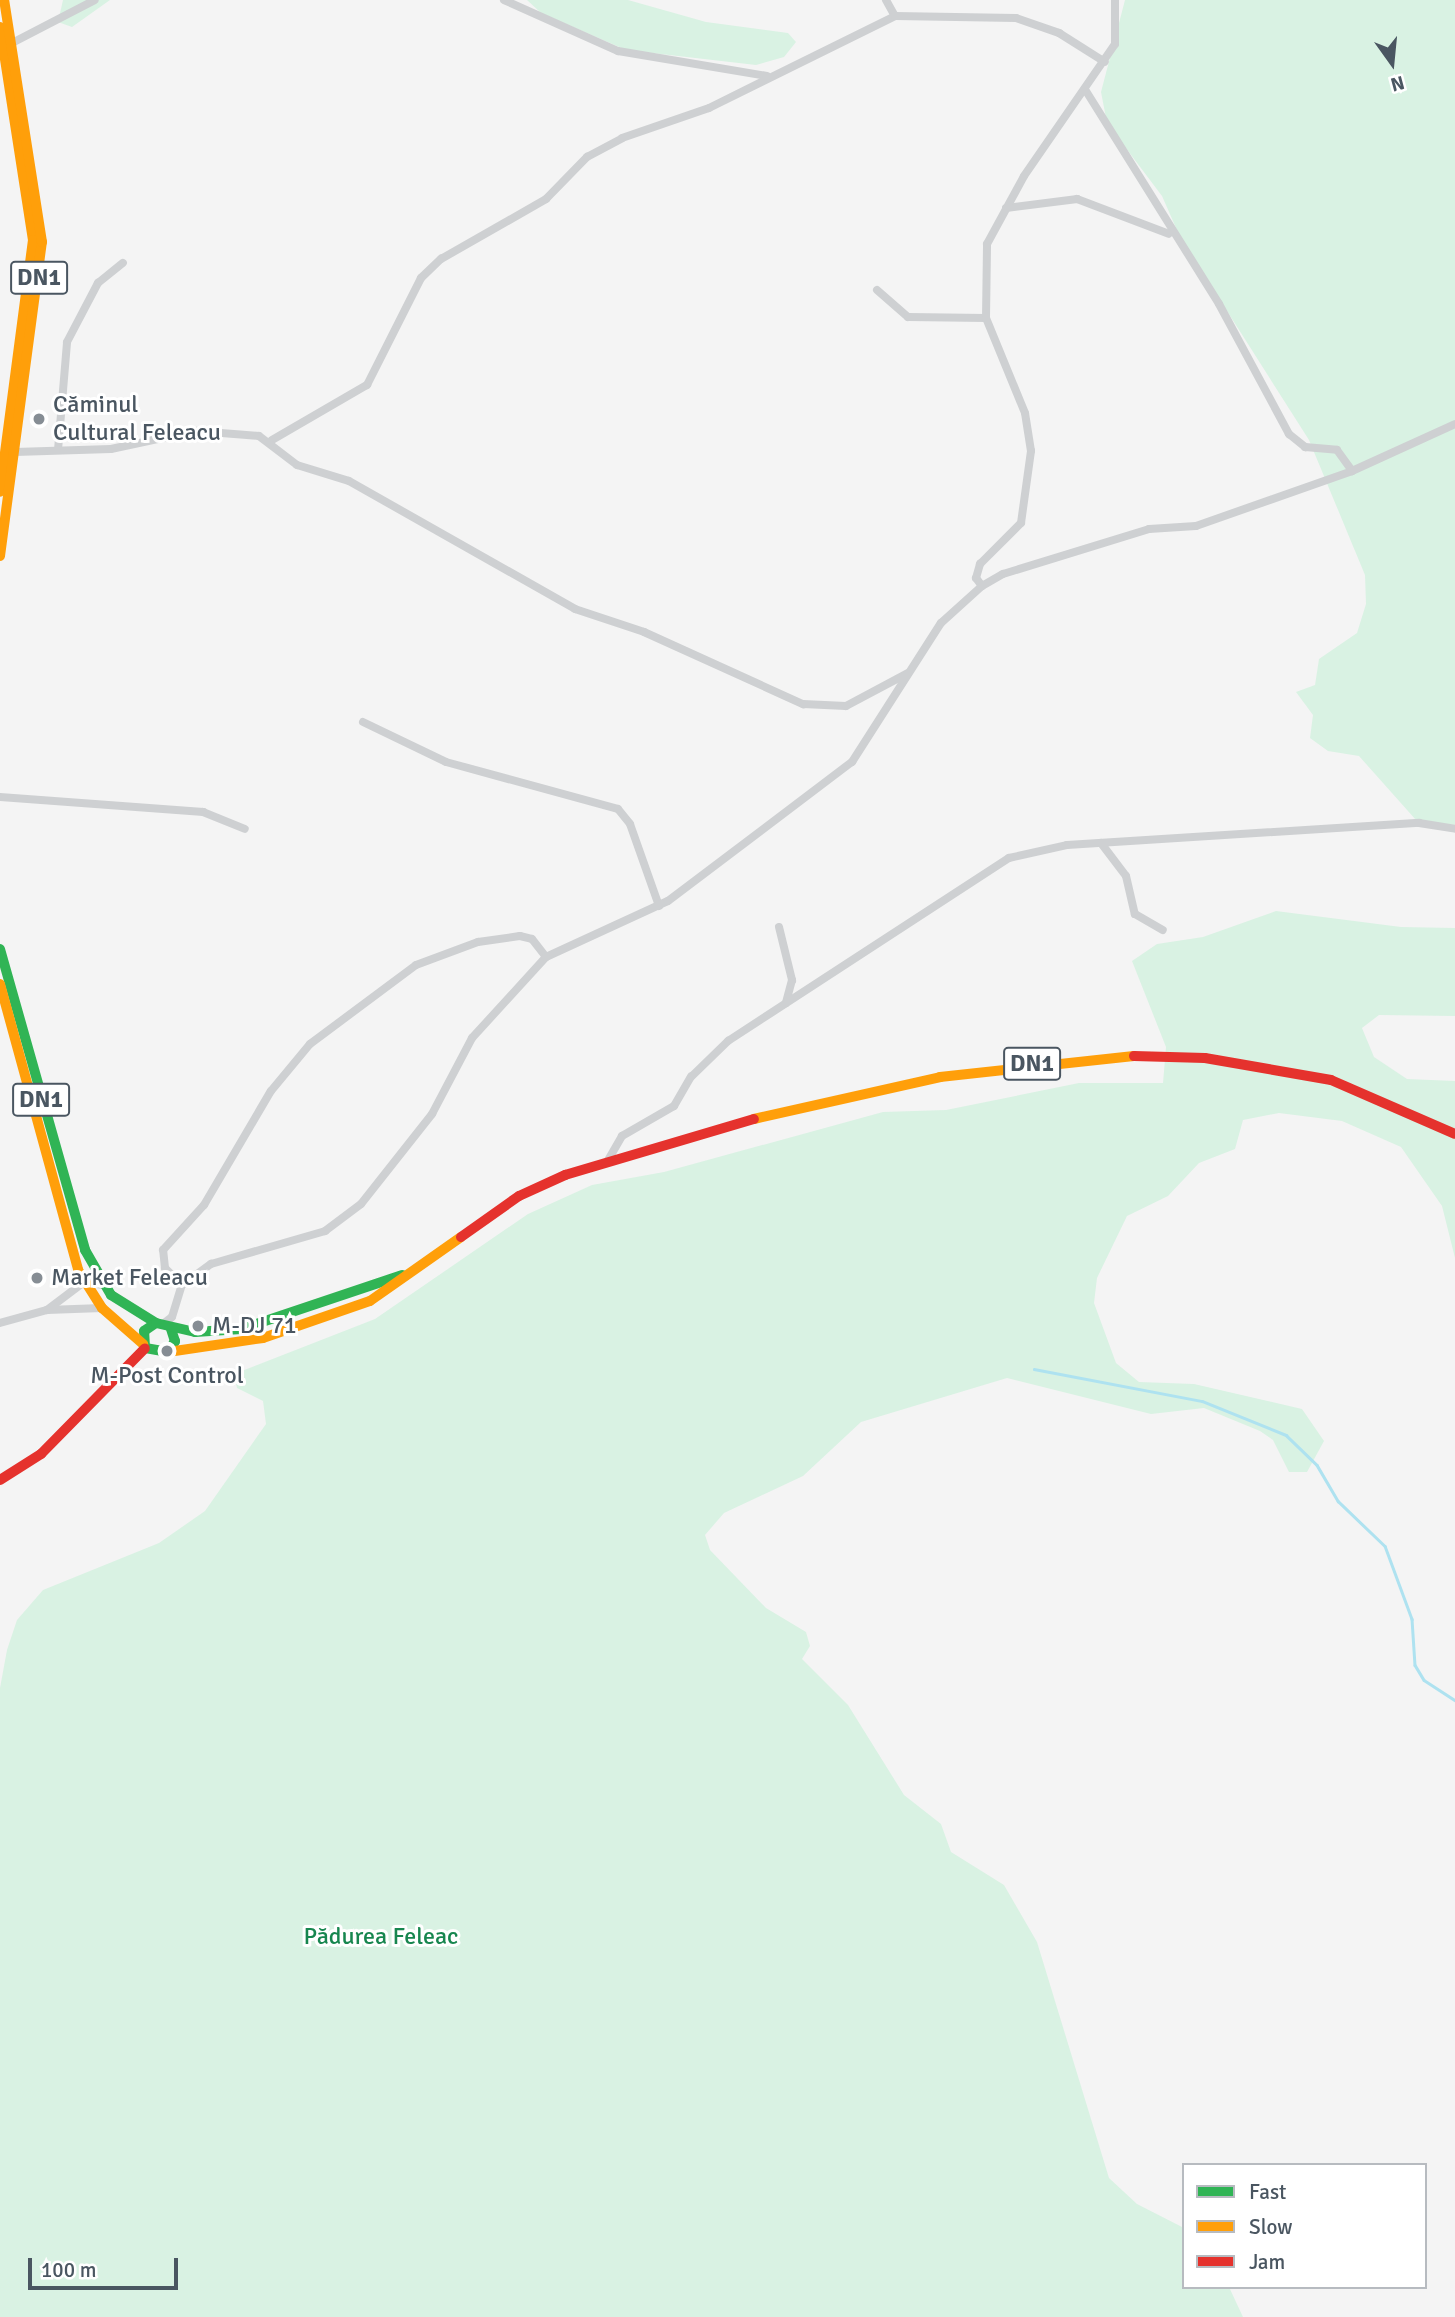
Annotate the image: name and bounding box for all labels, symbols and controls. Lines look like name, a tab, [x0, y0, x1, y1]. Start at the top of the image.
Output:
north arrow	[1357, 28, 1427, 98]
text: N	[1388, 70, 1407, 97]
road number: DN1	[9, 258, 69, 298]
place label: Căminul Cultural Feleacu	[53, 391, 221, 447]
marker: Căminul Cultural Feleacu	[31, 411, 47, 427]
road number: DN1	[1002, 1044, 1062, 1084]
road number: DN1	[11, 1080, 71, 1120]
place label: Market Feleacu	[51, 1264, 208, 1292]
marker: Market Feleacu	[29, 1270, 45, 1286]
place label: M-DJ 71	[212, 1312, 297, 1340]
marker: M-DJ 71	[190, 1318, 206, 1334]
marker: M-Post Control	[159, 1343, 175, 1359]
place label: M-Post Control	[90, 1362, 244, 1390]
park label: Pădurea Feleac	[304, 1923, 458, 1951]
legend	[1182, 2163, 1427, 2289]
text: Fast	[1249, 2179, 1286, 2205]
text: Slow	[1249, 2214, 1293, 2240]
scale bar	[32, 2244, 182, 2288]
text: Jam	[1249, 2249, 1285, 2275]
text: 100 m	[41, 2257, 96, 2283]

